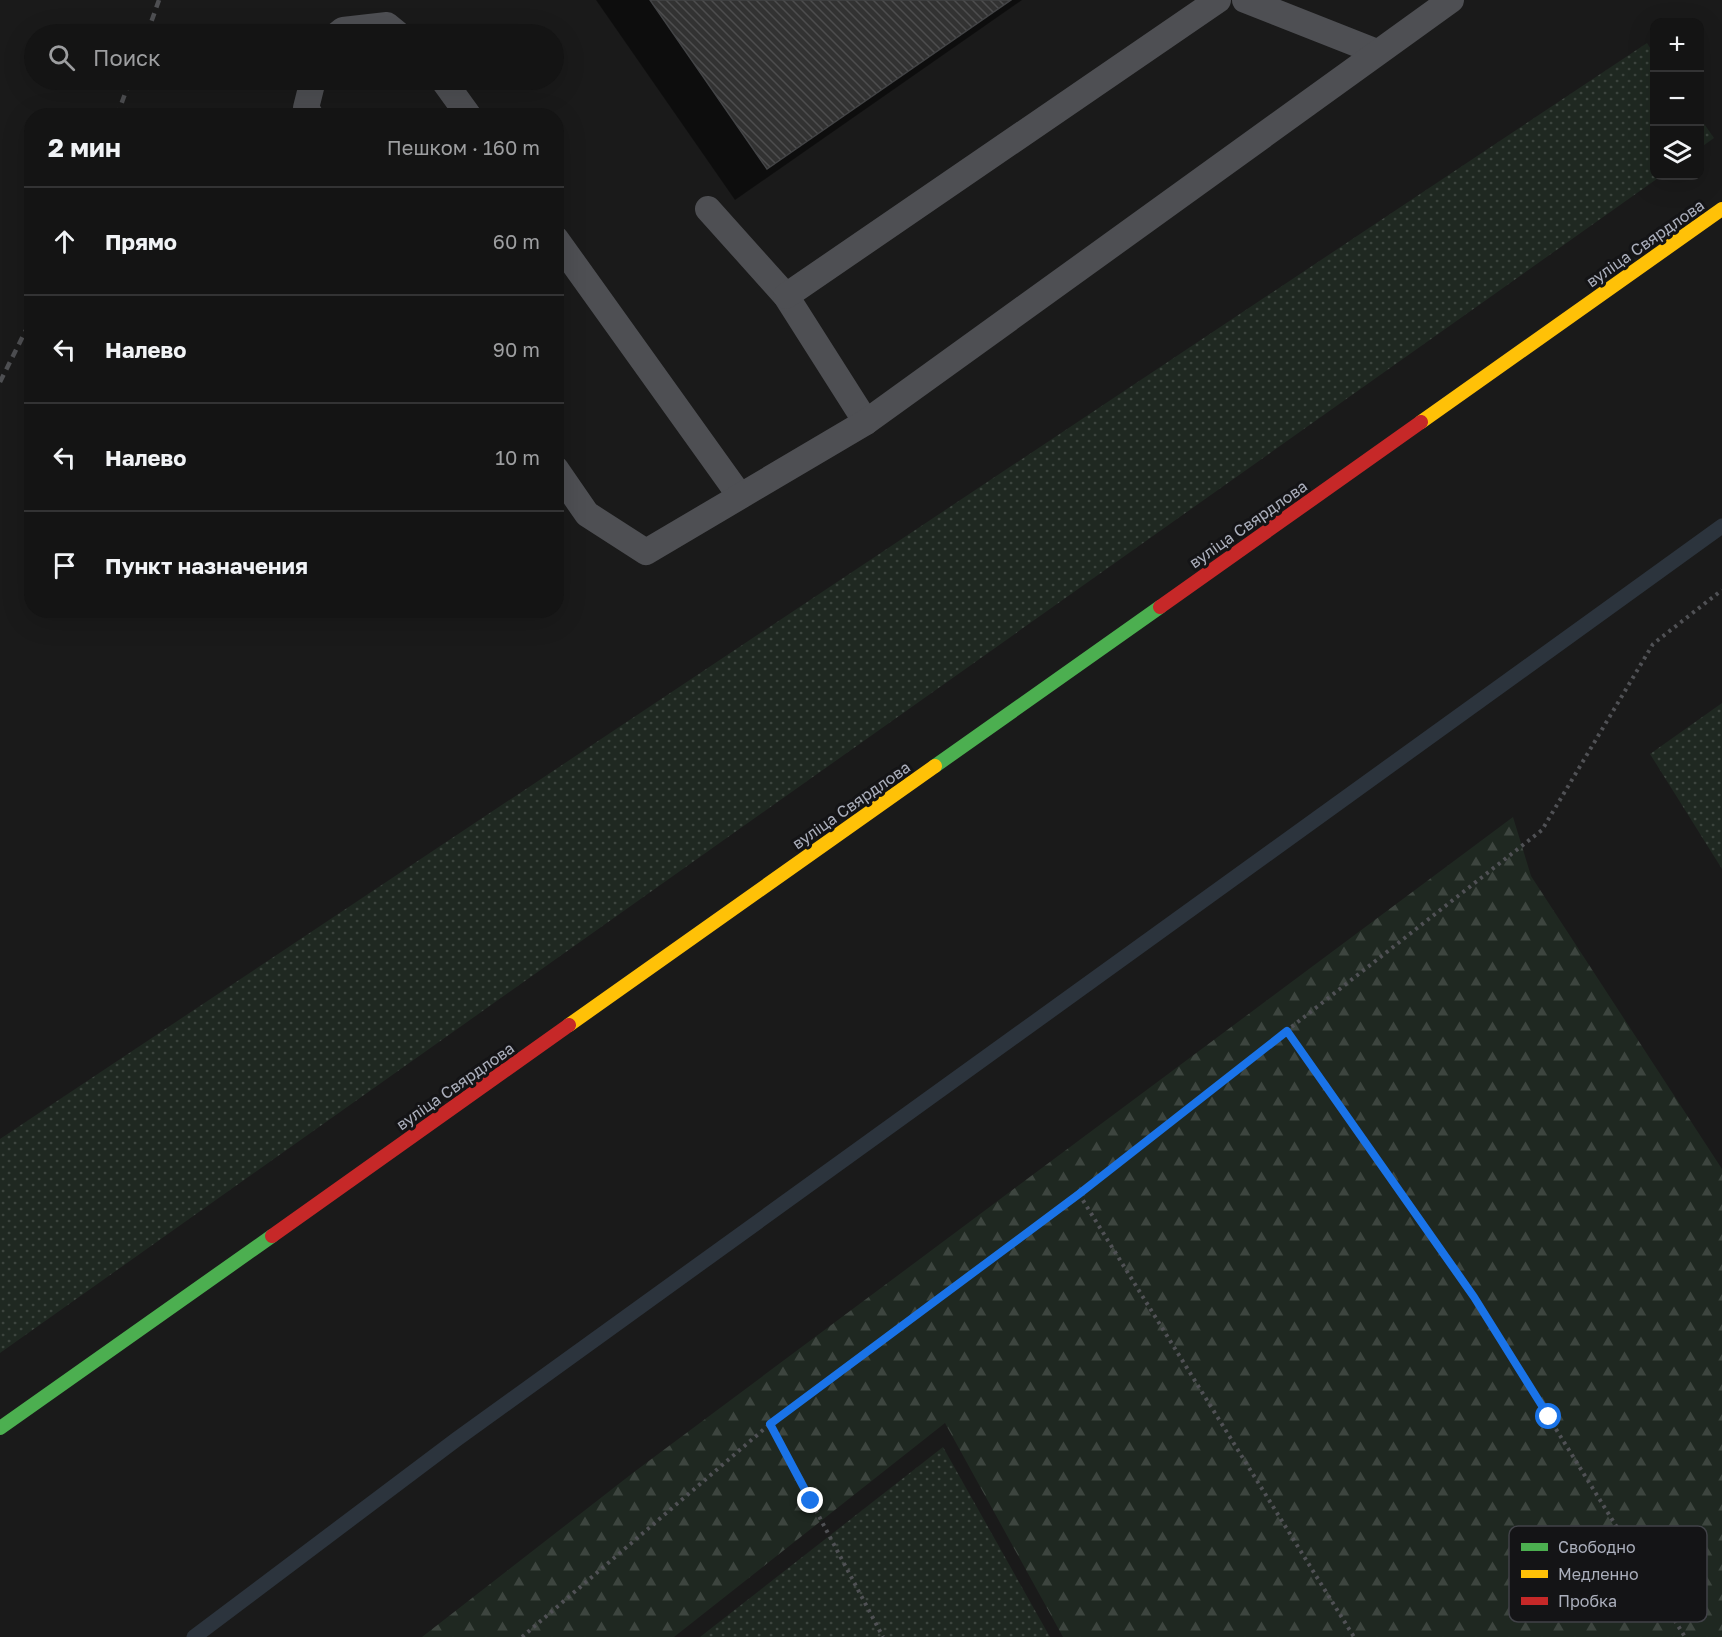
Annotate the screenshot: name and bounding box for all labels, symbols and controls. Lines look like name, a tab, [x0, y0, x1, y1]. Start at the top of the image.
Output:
map controls	[1650, 18, 1704, 180]
button: +	[1650, 18, 1704, 72]
search box	[24, 24, 564, 90]
icon: search	[45, 41, 78, 74]
text: Поиск	[93, 44, 161, 71]
button: −	[1650, 72, 1704, 126]
button: layers	[1650, 126, 1704, 180]
text: 2 мин	[48, 132, 121, 163]
text: Пешком · 160 m	[387, 135, 540, 159]
street label: вуліца Свярдлова	[1582, 195, 1708, 291]
icon: ahead	[48, 225, 81, 258]
text: Прямо	[105, 228, 177, 255]
text: 60 m	[493, 229, 540, 253]
icon: left	[48, 333, 81, 366]
text: Налево	[105, 336, 187, 363]
text: 90 m	[493, 337, 540, 361]
icon: left	[48, 441, 81, 474]
text: Налево	[105, 444, 187, 471]
text: 10 m	[495, 445, 540, 469]
street label: вуліца Свярдлова	[1185, 476, 1311, 572]
icon: arrive	[48, 549, 81, 582]
text: Пункт назначения	[105, 552, 308, 579]
street label: вуліца Свярдлова	[788, 757, 914, 853]
street label: вуліца Свярдлова	[392, 1038, 518, 1134]
route start	[1535, 1403, 1561, 1429]
route end	[797, 1487, 823, 1513]
legend	[1509, 1526, 1707, 1622]
text: Свободно	[1558, 1537, 1636, 1557]
text: Медленно	[1558, 1564, 1639, 1584]
text: Пробка	[1558, 1591, 1617, 1611]

